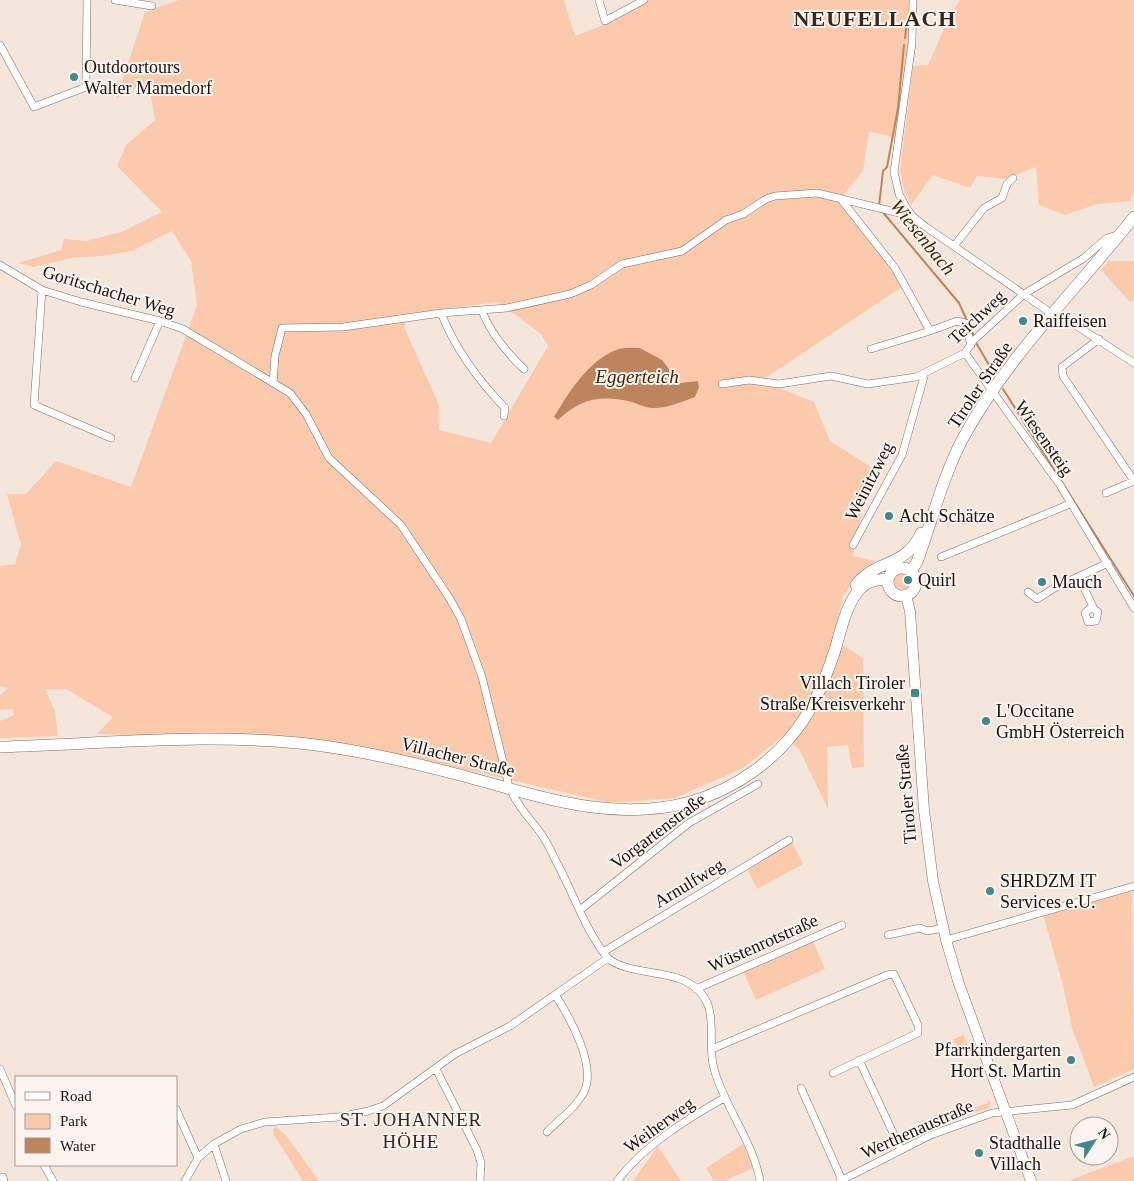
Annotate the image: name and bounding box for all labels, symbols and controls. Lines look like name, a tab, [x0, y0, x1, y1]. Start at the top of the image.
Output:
district label: NEUFELLACH	[794, 6, 956, 31]
place label: Outdoortours Walter Mamedorf	[84, 57, 212, 98]
marker: Outdoortours Walter Mamedorf	[68, 71, 80, 83]
water label: Wiesenbach	[886, 195, 960, 279]
street label: Goritschacher Weg	[40, 261, 178, 321]
street label: Teichweg	[945, 286, 1009, 348]
place label: Raiffeisen	[1033, 311, 1107, 331]
marker: Raiffeisen	[1017, 315, 1029, 327]
street label: Tiroler Straße	[944, 338, 1016, 432]
water label: Eggerteich	[594, 366, 679, 387]
street label: Wiesensteig	[1011, 397, 1077, 479]
street label: Weinitzweg	[841, 438, 897, 524]
place label: Acht Schätze	[899, 506, 994, 526]
marker: Acht Schätze	[883, 510, 895, 522]
place label: Quirl	[918, 570, 956, 590]
place label: Mauch	[1052, 572, 1102, 592]
marker: Quirl	[902, 574, 914, 586]
marker: Mauch	[1036, 576, 1048, 588]
place label: Villach Tiroler Straße/Kreisverkehr	[760, 673, 905, 714]
marker: Villach Tiroler Straße/Kreisverkehr	[909, 687, 921, 699]
place label: L'Occitane GmbH Österreich	[996, 701, 1124, 742]
marker: L'Occitane GmbH Österreich	[980, 715, 992, 727]
street label: Villacher Straße	[399, 733, 517, 781]
street label: Tiroler Straße	[892, 743, 920, 845]
street label: Vorgartenstraße	[607, 789, 709, 873]
street label: Arnulfweg	[650, 854, 728, 912]
place label: SHRDZM IT Services e.U.	[1000, 871, 1097, 912]
marker: SHRDZM IT Services e.U.	[984, 885, 996, 897]
street label: Wüstenrotstraße	[705, 910, 821, 976]
place label: Pfarrkindergarten Hort St. Martin	[934, 1040, 1061, 1081]
marker: Pfarrkindergarten Hort St. Martin	[1065, 1054, 1077, 1066]
legend	[15, 1076, 178, 1166]
text: Road	[60, 1088, 92, 1104]
street label: Weiherweg	[620, 1093, 698, 1157]
street label: Werthenaustraße	[858, 1095, 976, 1163]
district label: ST. JOHANNER HÖHE	[340, 1109, 482, 1152]
text: Park	[60, 1113, 88, 1129]
north arrow	[1069, 1116, 1119, 1166]
text: N	[1095, 1125, 1113, 1142]
place label: Stadthalle Villach	[989, 1133, 1061, 1174]
text: Water	[60, 1138, 95, 1154]
marker: Stadthalle Villach	[973, 1147, 985, 1159]

